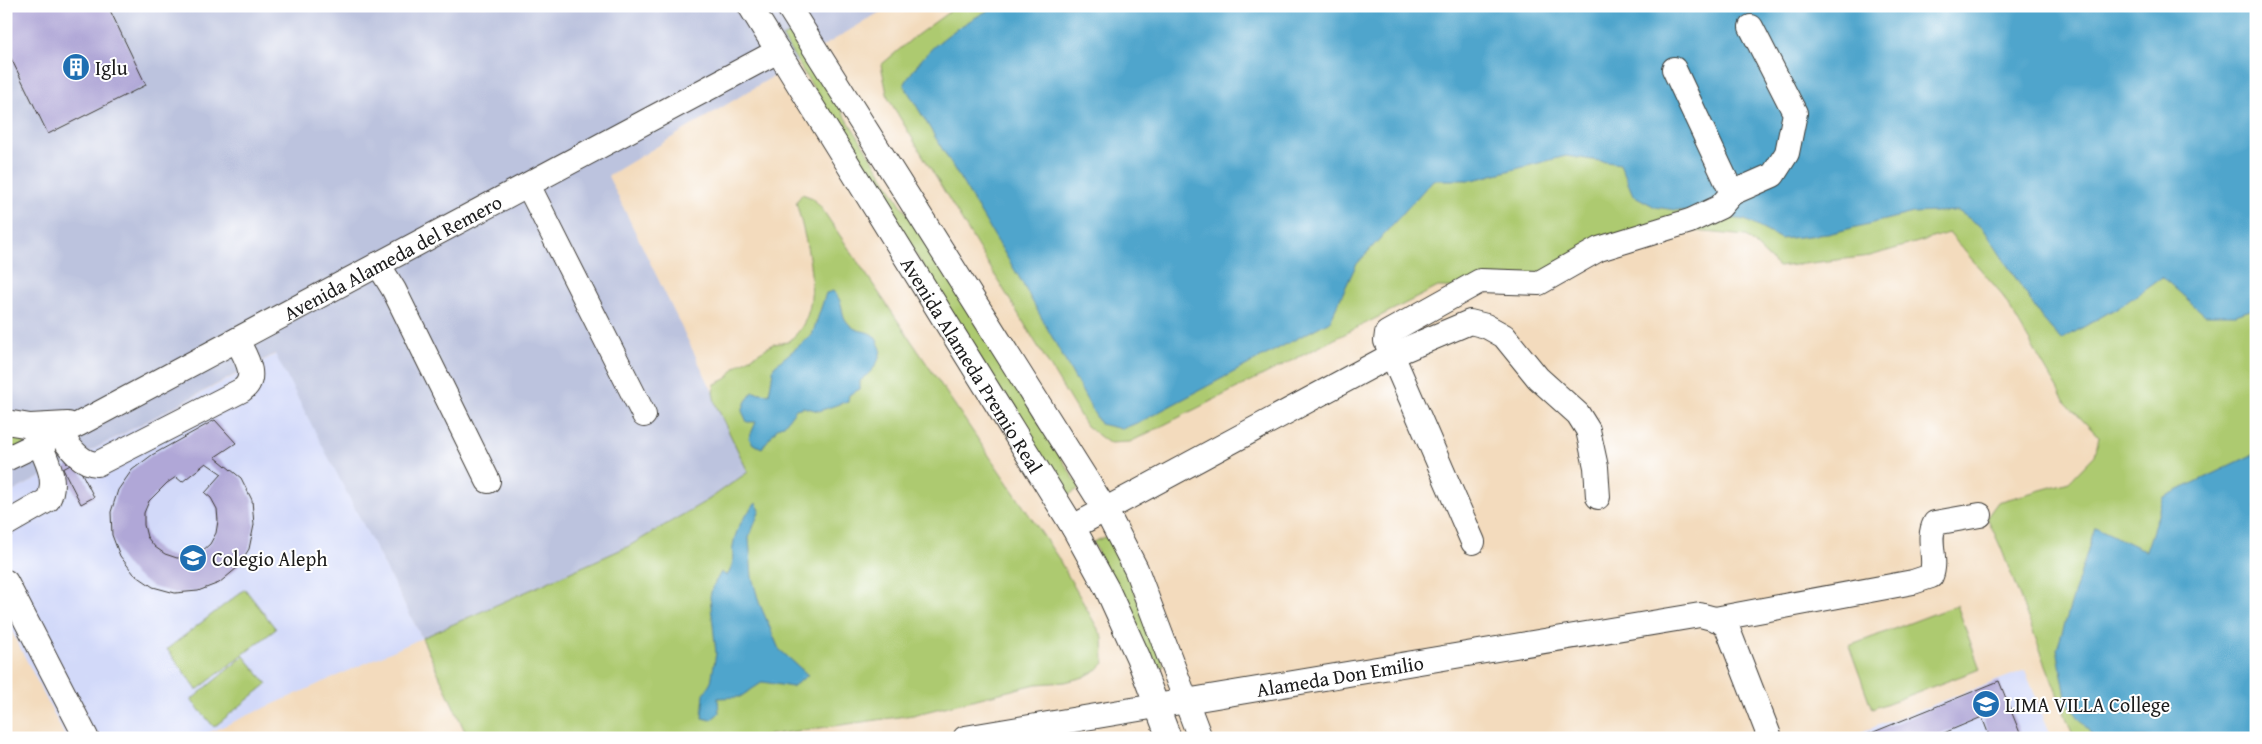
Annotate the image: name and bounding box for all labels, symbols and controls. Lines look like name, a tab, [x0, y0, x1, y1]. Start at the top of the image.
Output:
building icon: Iglu	[61, 52, 91, 82]
place label: Iglu	[95, 53, 128, 82]
street label: Avenida Alameda del Remero	[278, 187, 507, 327]
street label: Avenida Alameda Premio Real	[894, 251, 1051, 479]
school or university icon: Colegio Aleph	[178, 543, 208, 573]
place label: Colegio Aleph	[212, 544, 327, 573]
street label: Alameda Don Emilio	[1254, 647, 1426, 704]
school or university icon: LIMA VILLA College	[1971, 689, 2001, 719]
place label: LIMA VILLA College	[2005, 690, 2170, 719]

